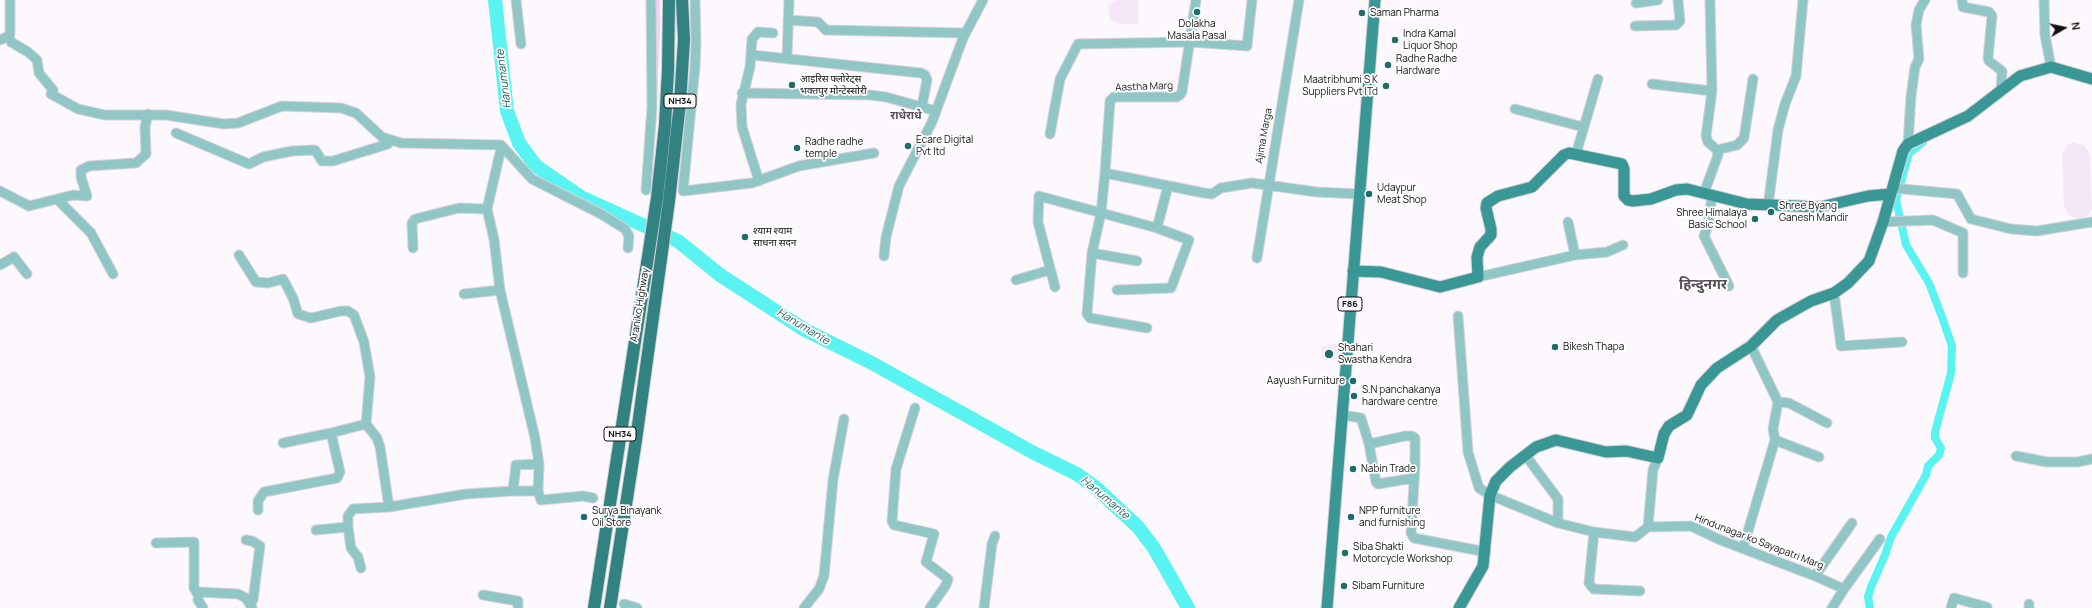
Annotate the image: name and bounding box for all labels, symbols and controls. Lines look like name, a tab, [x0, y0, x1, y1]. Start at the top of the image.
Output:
marker: Dolakha Masala Pasal	[1192, 7, 1202, 17]
place label: Saman Pharma	[1370, 7, 1439, 19]
marker: Saman Pharma	[1357, 8, 1367, 18]
north arrow	[2044, 8, 2084, 48]
place label: Dolakha Masala Pasal	[1167, 18, 1227, 42]
text: N	[2068, 21, 2084, 31]
place label: Indra Kamal Liquor Shop	[1403, 28, 1458, 52]
marker: Indra Kamal Liquor Shop	[1390, 35, 1400, 45]
water label: Hanumante	[494, 49, 514, 109]
place label: Radhe Radhe Hardware	[1396, 53, 1457, 76]
marker: Radhe Radhe Hardware	[1383, 60, 1393, 70]
place label: आइरिस फ्लोरेट्स भक्तपुर मोन्टेस्सोरी	[800, 73, 867, 96]
place label: Maatribhumi S K Suppliers Pvt lTd	[1302, 74, 1378, 98]
marker: आइरिस फ्लोरेट्स भक्तपुर मोन्टेस्सोरी	[787, 80, 797, 90]
street label: Aastha Marg	[1115, 80, 1173, 94]
marker: Maatribhumi S K Suppliers Pvt lTd	[1381, 81, 1391, 91]
road number: NH34	[664, 94, 696, 108]
street label: Ajima Marga	[1253, 107, 1275, 165]
district label: राधेराधे	[890, 109, 922, 123]
place label: Ecare Digital Pvt ltd	[916, 134, 973, 158]
place label: Radhe radhe temple	[805, 136, 863, 160]
marker: Ecare Digital Pvt ltd	[903, 141, 913, 151]
marker: Radhe radhe temple	[792, 143, 802, 153]
place label: Udaypur Meat Shop	[1377, 182, 1427, 206]
marker: Udaypur Meat Shop	[1364, 189, 1374, 199]
place label: Shree Byang Ganesh Mandir	[1779, 200, 1848, 224]
place label: Shree Himalaya Basic School	[1676, 207, 1747, 230]
marker: Shree Byang Ganesh Mandir	[1766, 207, 1776, 217]
marker: Shree Himalaya Basic School	[1750, 214, 1760, 224]
place label: श्याम श्याम साधना सदन	[753, 225, 796, 248]
marker: श्याम श्याम साधना सदन	[740, 232, 750, 242]
street label: Araniko Highway	[628, 267, 652, 343]
district label: हिन्दुनगर	[1679, 277, 1727, 293]
road number: F86	[1338, 297, 1362, 311]
water label: Hanumante	[774, 306, 832, 348]
place label: Bikesh Thapa	[1563, 341, 1624, 353]
place label: Shahari Swastha Kendra	[1338, 342, 1412, 366]
marker: Bikesh Thapa	[1550, 342, 1560, 352]
marker: Shahari Swastha Kendra	[1323, 348, 1335, 360]
place label: Aayush Furniture	[1267, 375, 1345, 387]
marker: Aayush Furniture	[1348, 376, 1358, 386]
place label: S.N panchakanya hardware centre	[1362, 384, 1441, 408]
marker: S.N panchakanya hardware centre	[1349, 391, 1359, 401]
road number: NH34	[604, 427, 636, 441]
place label: Nabin Trade	[1361, 463, 1416, 475]
marker: Nabin Trade	[1348, 464, 1358, 474]
water label: Hanumante	[1078, 474, 1132, 522]
place label: Surya Binayank Oil Store	[592, 505, 661, 528]
place label: NPP furniture and furnishing	[1359, 505, 1425, 528]
marker: Surya Binayank Oil Store	[579, 512, 589, 522]
marker: NPP furniture and furnishing	[1346, 512, 1356, 522]
street label: Hindunagar ko Sayapatri Marg	[1693, 512, 1825, 572]
place label: Siba Shakti Motorcycle Workshop	[1353, 541, 1453, 564]
marker: Siba Shakti Motorcycle Workshop	[1340, 548, 1350, 558]
place label: Sibam Furniture	[1352, 580, 1425, 592]
marker: Sibam Furniture	[1339, 581, 1349, 591]

